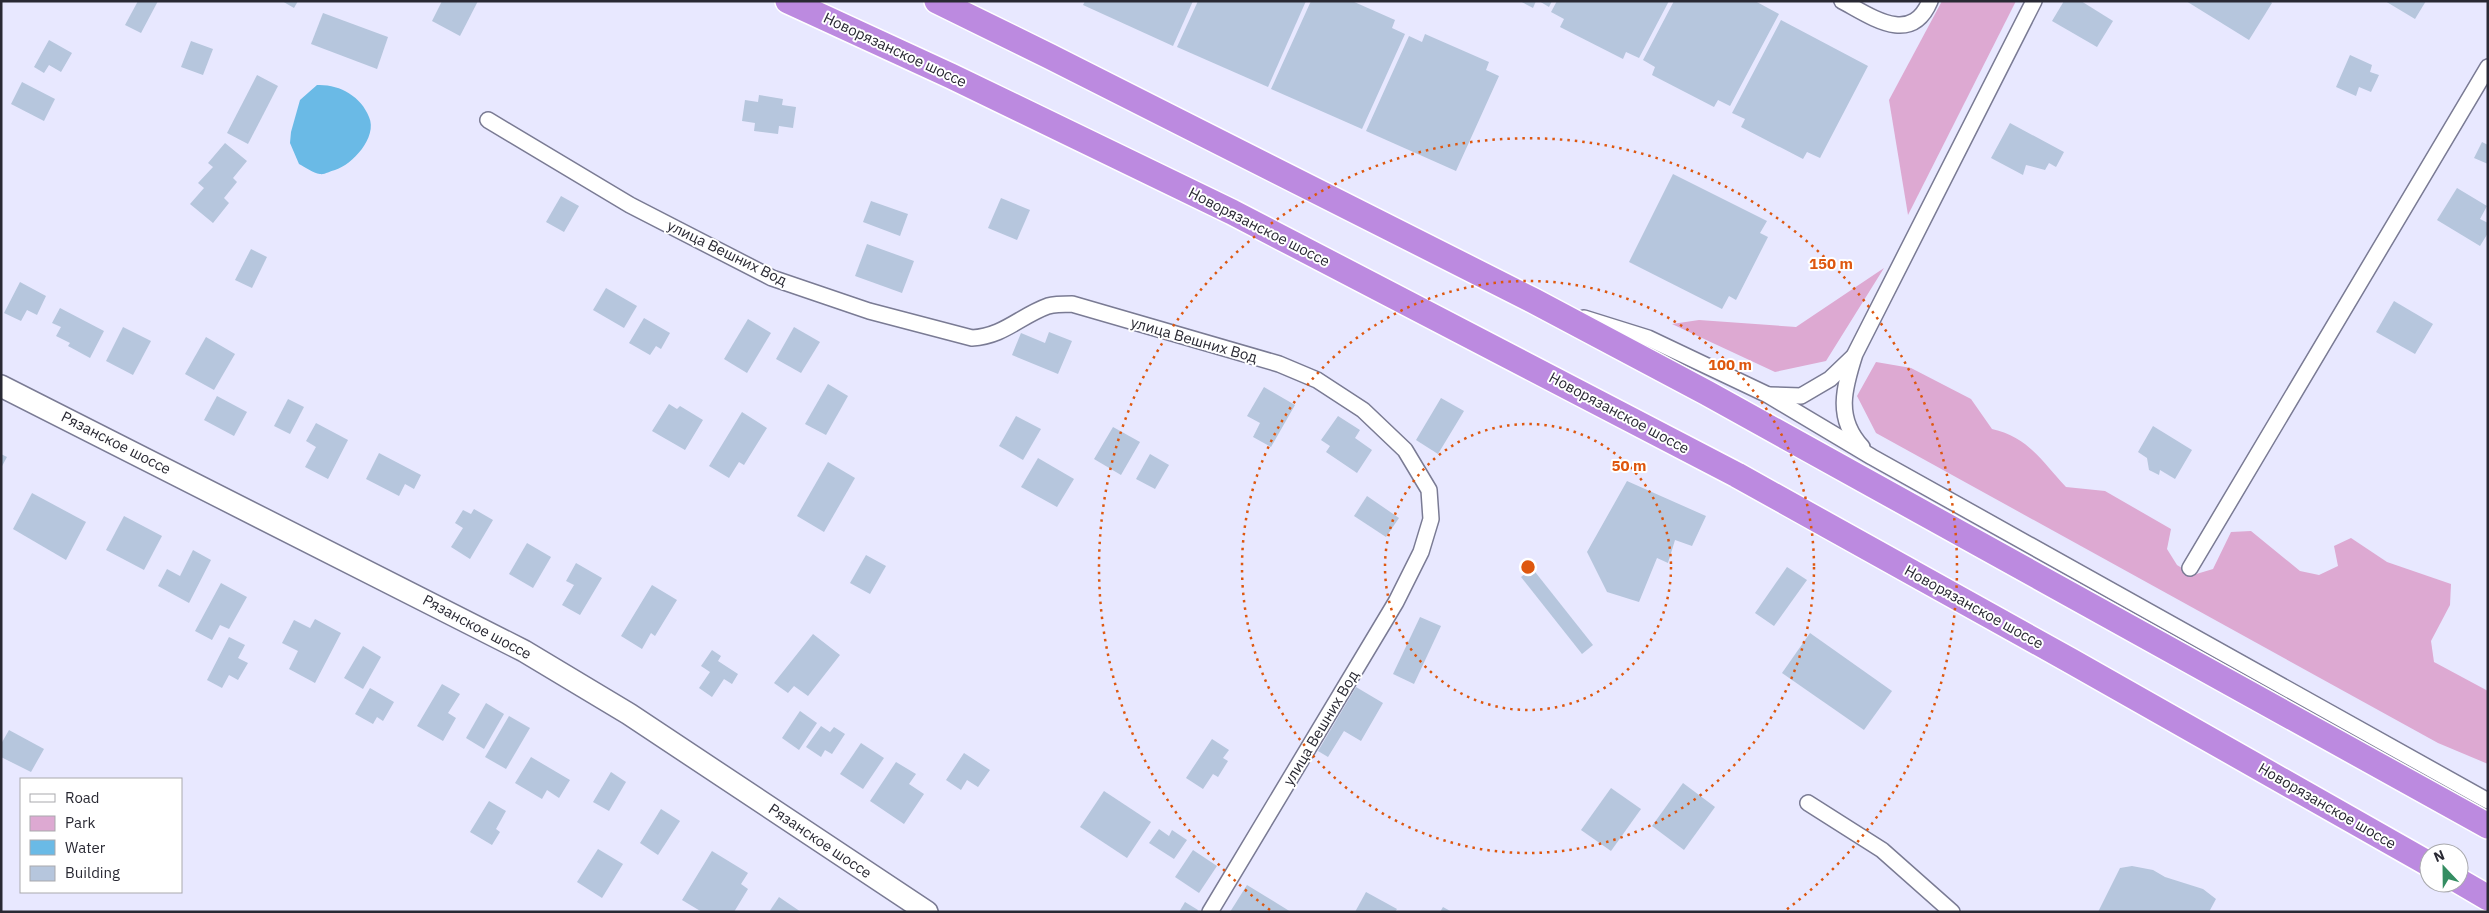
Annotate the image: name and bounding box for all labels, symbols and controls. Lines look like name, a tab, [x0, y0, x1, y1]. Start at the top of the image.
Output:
street label: Новорязанское шоссе	[820, 8, 970, 91]
street label: Новорязанское шоссе	[1185, 183, 1333, 270]
street label: улица Вешних Вод	[664, 215, 790, 290]
text: 150 m	[1809, 254, 1853, 273]
street label: улица Вешних Вод	[1129, 312, 1260, 367]
text: 100 m	[1708, 355, 1752, 374]
street label: Новорязанское шоссе	[1546, 368, 1693, 458]
street label: Рязанское шоссе	[58, 407, 174, 478]
text: 50 m	[1612, 456, 1646, 475]
centre of rings	[1519, 558, 1537, 576]
street label: Новорязанское шоссе	[1901, 560, 2047, 653]
street label: Рязанское шоссе	[420, 590, 535, 663]
street label: улица Вешних Вод	[1279, 667, 1362, 789]
street label: Новорязанское шоссе	[2255, 758, 2400, 853]
legend	[20, 778, 182, 893]
text: Road	[65, 788, 100, 807]
street label: Рязанское шоссе	[765, 799, 876, 882]
text: Park	[65, 813, 95, 832]
text: Water	[65, 838, 106, 857]
north arrow	[2419, 843, 2469, 893]
text: N	[2431, 846, 2447, 866]
text: Building	[65, 863, 120, 882]

